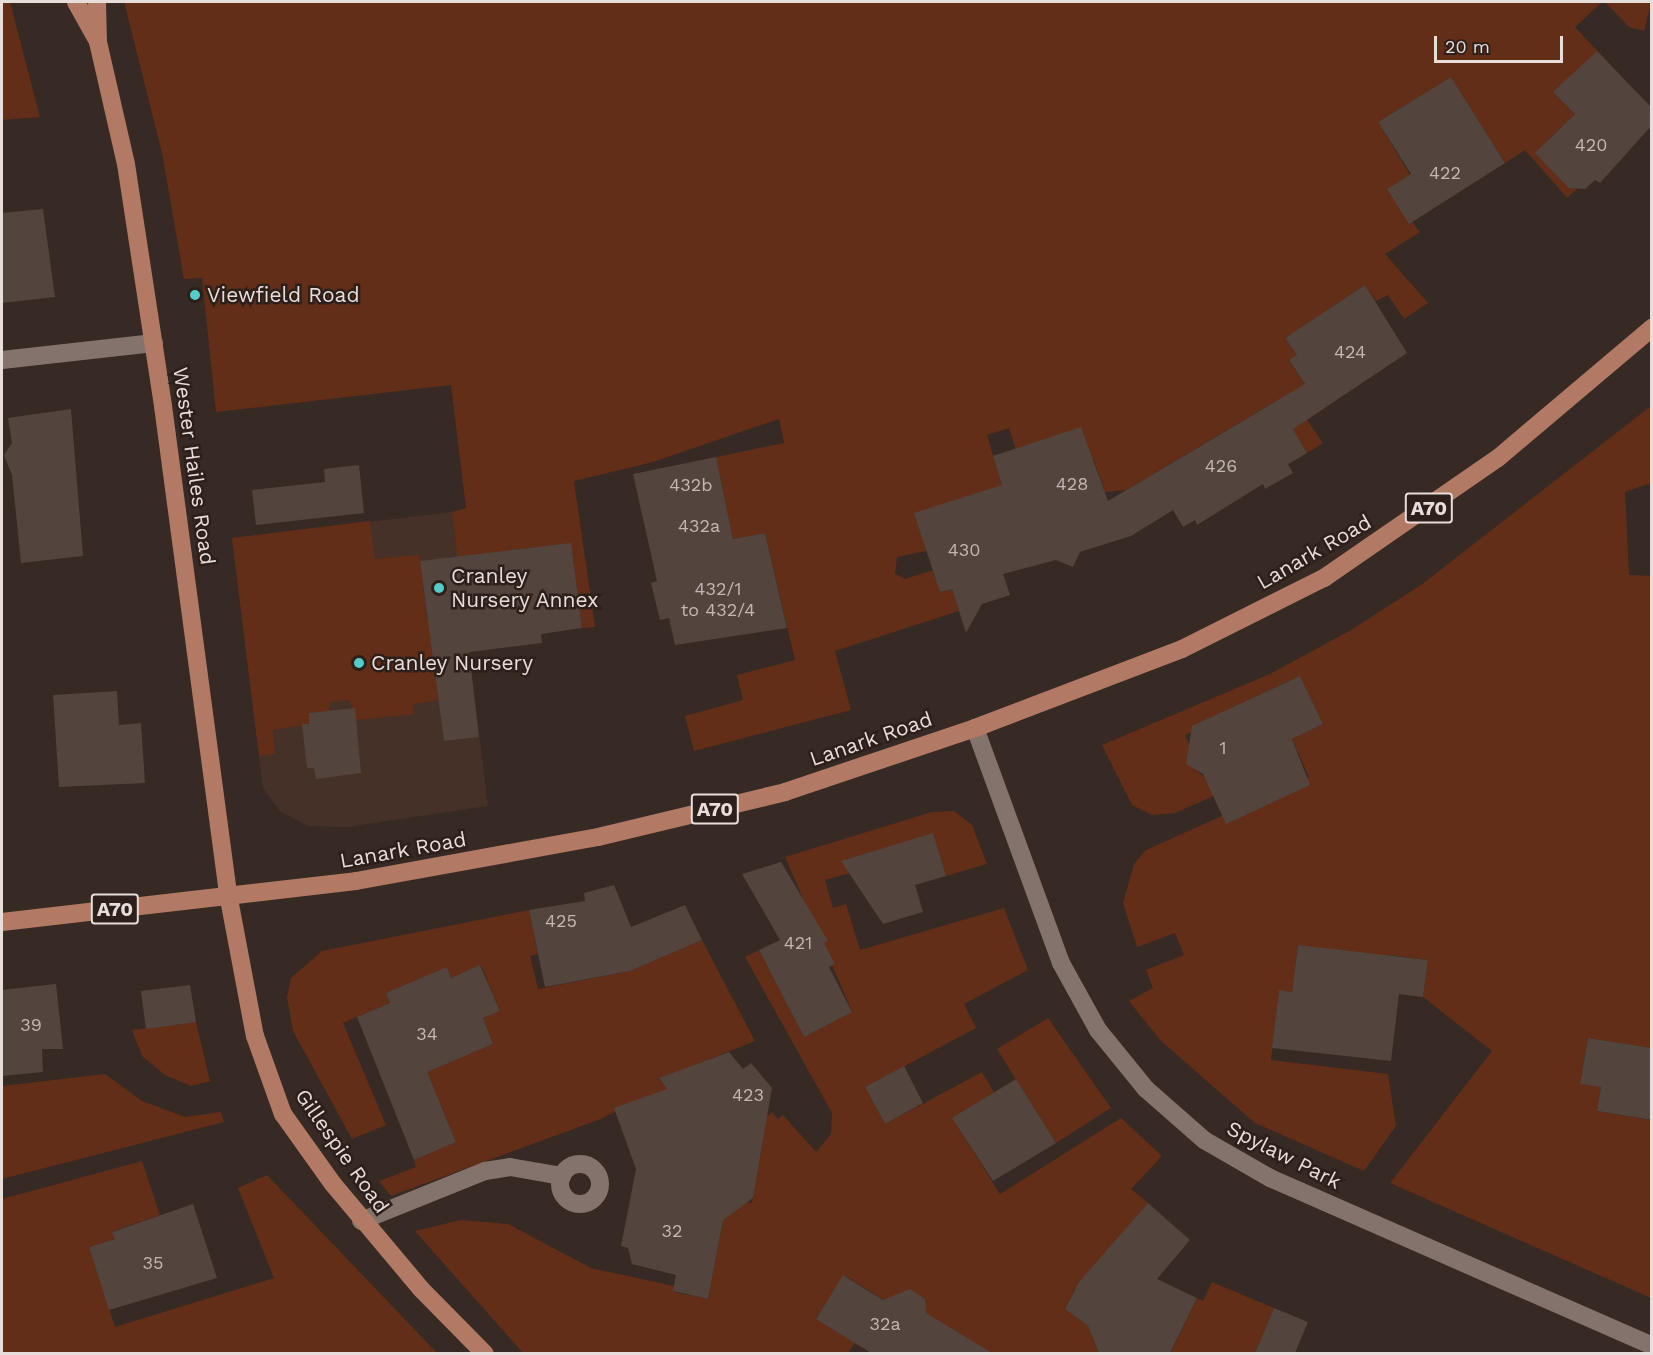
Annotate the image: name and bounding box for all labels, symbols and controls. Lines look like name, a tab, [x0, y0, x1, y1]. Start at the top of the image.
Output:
scale bar	[1437, 24, 1566, 62]
text: 20 m	[1445, 36, 1490, 57]
house number: 420	[1575, 134, 1607, 156]
house number: 422	[1429, 162, 1461, 184]
place label: Viewfield Road	[207, 282, 360, 308]
marker: Viewfield Road	[188, 288, 202, 302]
house number: 424	[1334, 341, 1366, 363]
street label: Wester Hailes Road	[168, 365, 220, 567]
house number: 426	[1205, 455, 1237, 477]
house number: 428	[1056, 473, 1088, 495]
house number: 432b	[669, 474, 713, 496]
road number: A70	[1404, 491, 1454, 525]
street label: Lanark Road	[1252, 509, 1376, 595]
house number: 432a	[678, 515, 720, 537]
house number: 430	[948, 539, 980, 561]
place label: Cranley Nursery Annex	[451, 563, 600, 613]
house number: 432/1 to 432/4	[681, 579, 755, 622]
marker: Cranley Nursery Annex	[432, 581, 446, 595]
place label: Cranley Nursery	[371, 650, 534, 676]
marker: Cranley Nursery	[352, 656, 366, 670]
street label: Lanark Road	[806, 706, 936, 772]
house number: 1	[1219, 737, 1227, 759]
road number: A70	[690, 792, 740, 826]
street label: Lanark Road	[338, 826, 468, 874]
road number: A70	[90, 892, 140, 926]
house number: 425	[545, 910, 577, 932]
house number: 421	[784, 932, 812, 954]
house number: 39	[20, 1014, 42, 1036]
house number: 34	[416, 1023, 438, 1045]
street label: Gillespie Road	[290, 1084, 394, 1218]
house number: 423	[732, 1084, 764, 1106]
street label: Spylaw Park	[1223, 1115, 1345, 1195]
house number: 32	[662, 1220, 682, 1242]
house number: 35	[143, 1252, 163, 1274]
house number: 32a	[869, 1313, 901, 1335]

